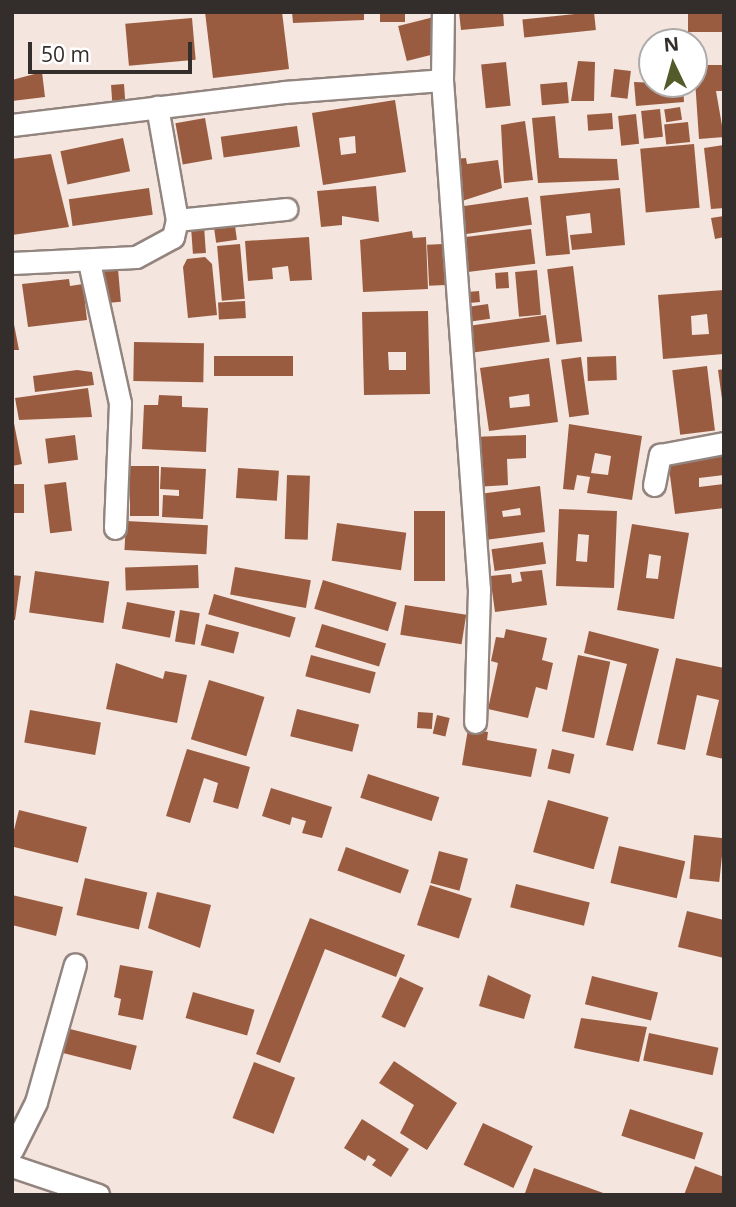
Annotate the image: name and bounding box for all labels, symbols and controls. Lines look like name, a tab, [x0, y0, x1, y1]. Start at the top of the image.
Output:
scale bar	[32, 28, 196, 72]
north arrow	[638, 28, 708, 98]
text: N	[663, 30, 680, 58]
text: 50 m	[41, 40, 90, 68]

